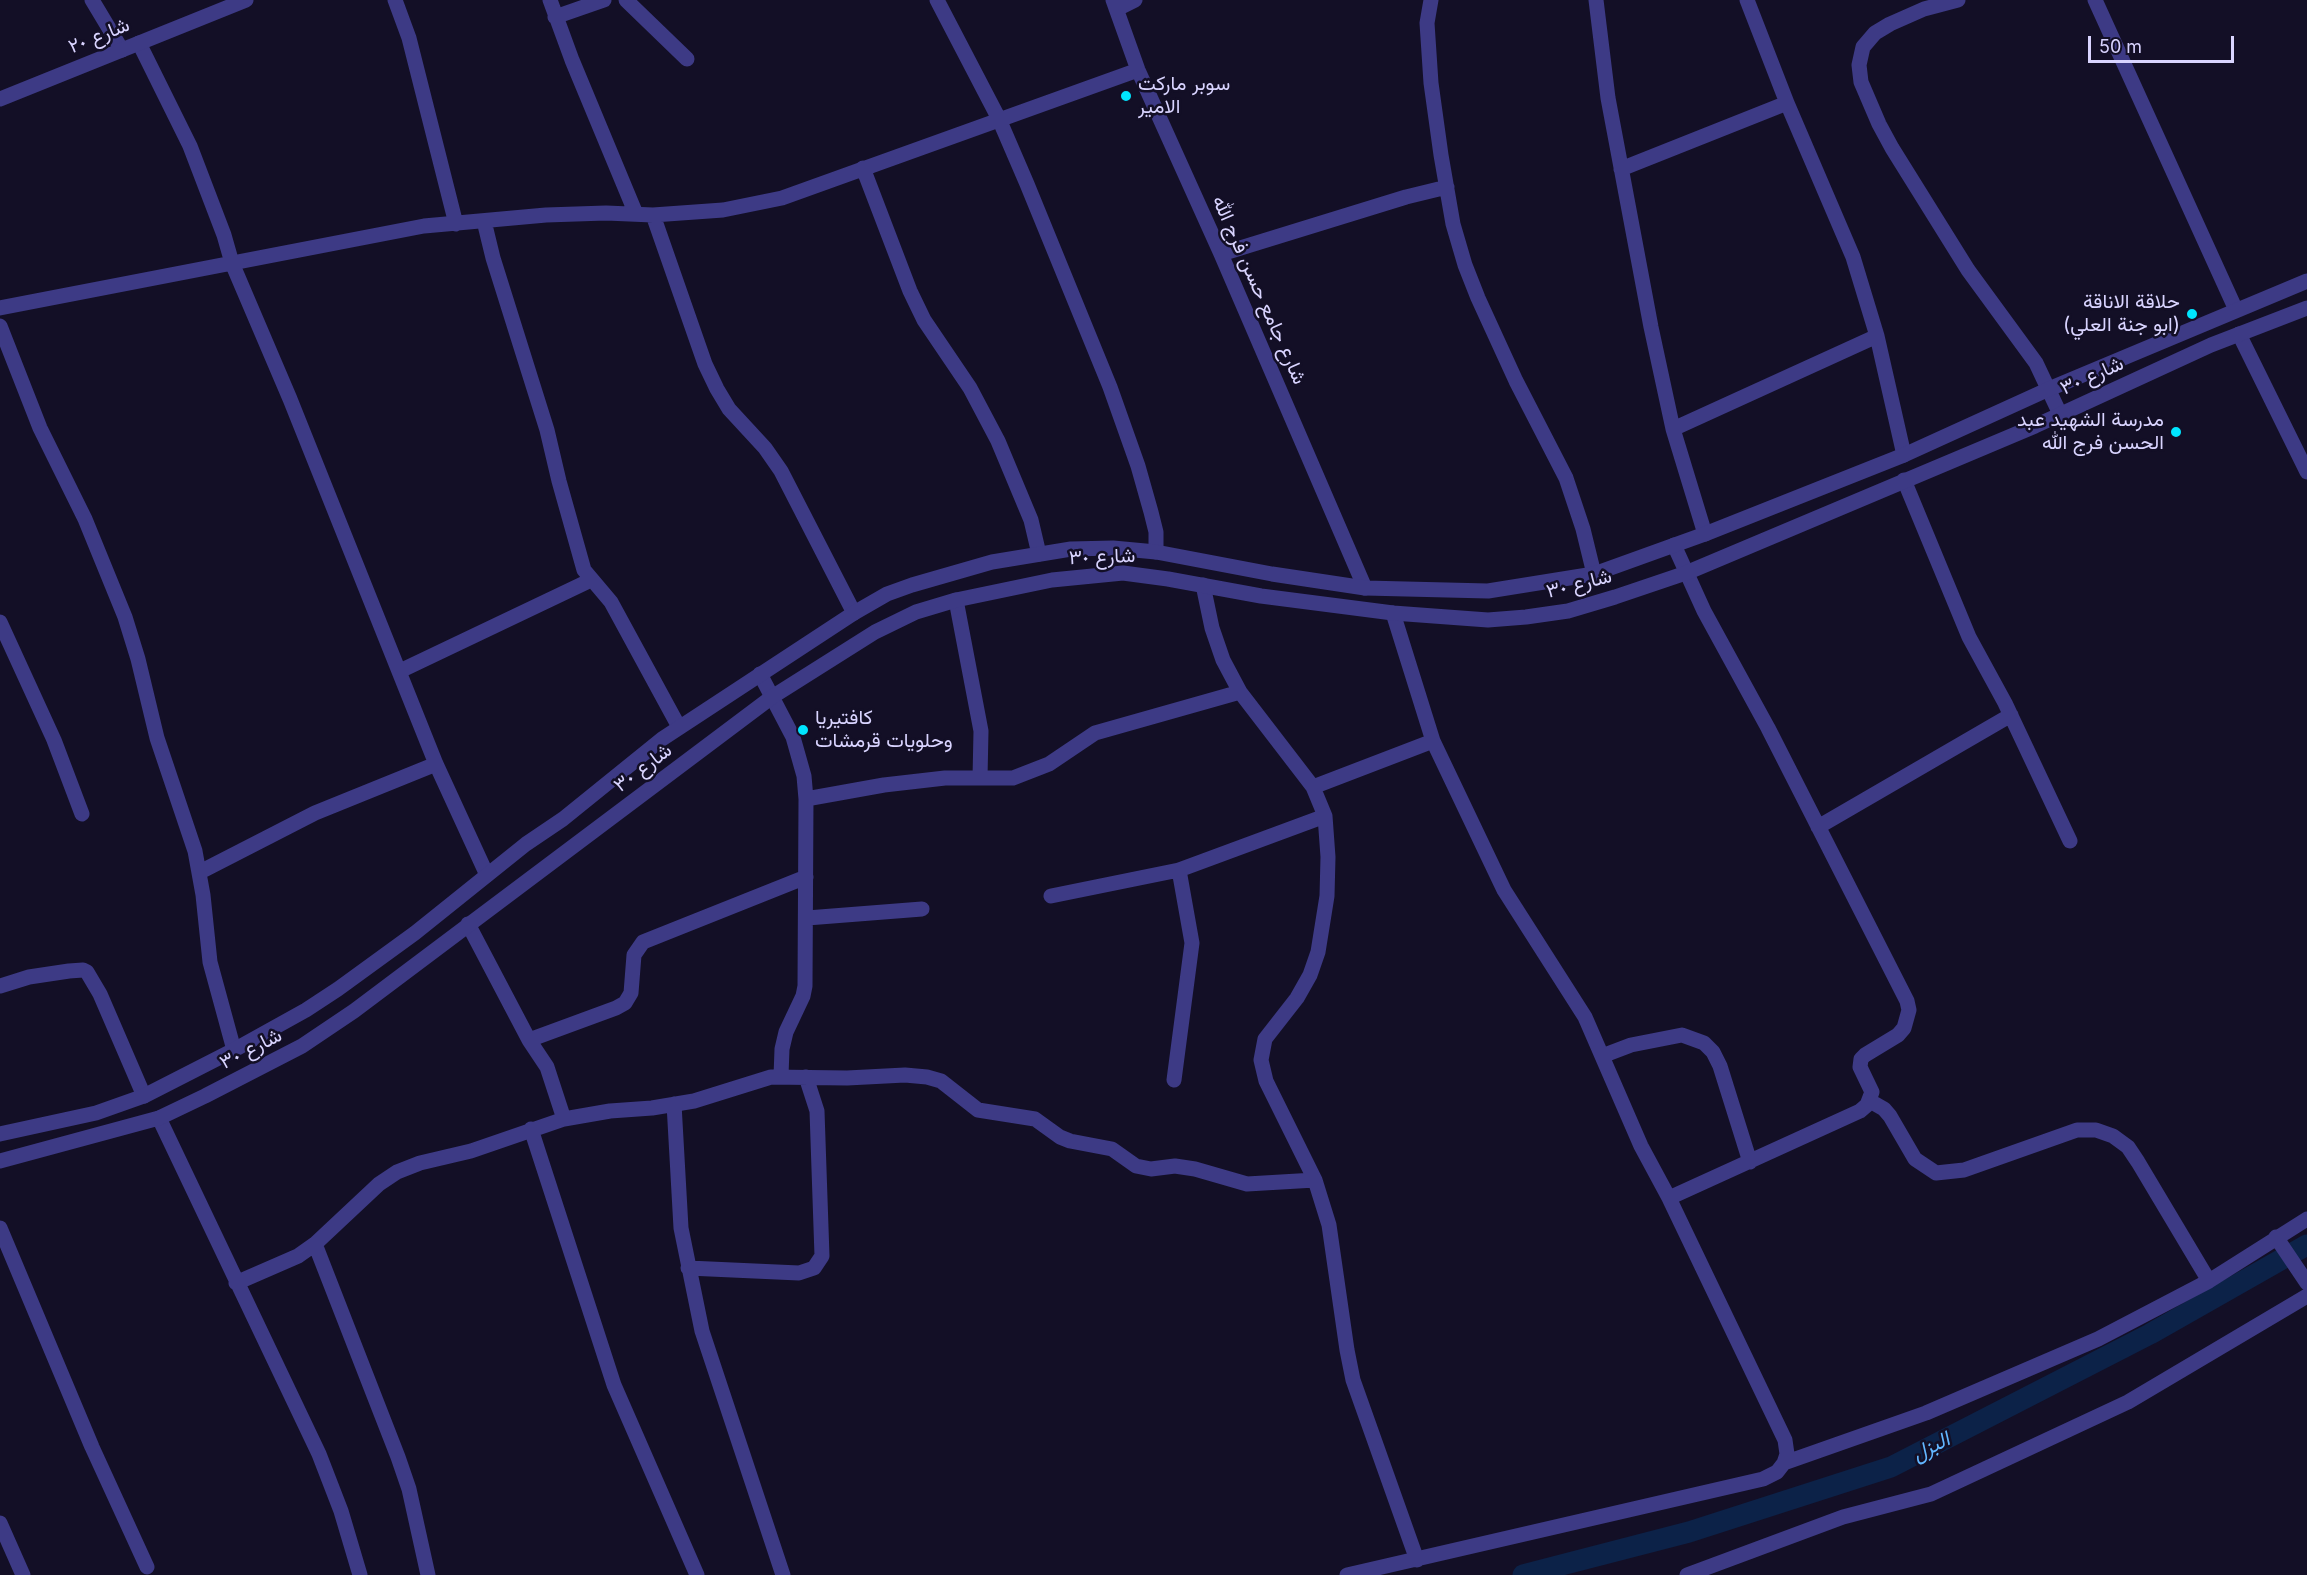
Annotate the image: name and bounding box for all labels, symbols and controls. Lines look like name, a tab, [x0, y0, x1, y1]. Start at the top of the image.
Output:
street label: شارع ٢٠	[65, 13, 133, 59]
scale bar	[2091, 24, 2236, 62]
text: 50 m	[2099, 36, 2142, 57]
place label: سوبر ماركت الامير	[1138, 72, 1230, 119]
marker: سوبر ماركت الامير	[1119, 89, 1133, 103]
street label: شارع جامع حسن فرج الله	[1207, 192, 1311, 388]
place label: حلاقة الاناقة (ابو جنة العلي)	[2063, 290, 2180, 337]
marker: حلاقة الاناقة (ابو جنة العلي)	[2185, 307, 2199, 321]
street label: شارع ٣٠	[2057, 352, 2127, 400]
place label: مدرسة الشهيد عبد الحسن فرج الله	[2017, 408, 2164, 455]
marker: مدرسة الشهيد عبد الحسن فرج الله	[2169, 425, 2183, 439]
street label: شارع ٣٠	[1068, 544, 1136, 570]
street label: شارع ٣٠	[1544, 564, 1614, 604]
place label: كافتيريا وحلويات قرمشات	[815, 706, 953, 753]
marker: كافتيريا وحلويات قرمشات	[796, 723, 810, 737]
street label: شارع ٣٠	[609, 738, 677, 798]
street label: شارع ٣٠	[216, 1023, 286, 1075]
water label: البزل	[1908, 1427, 1954, 1467]

